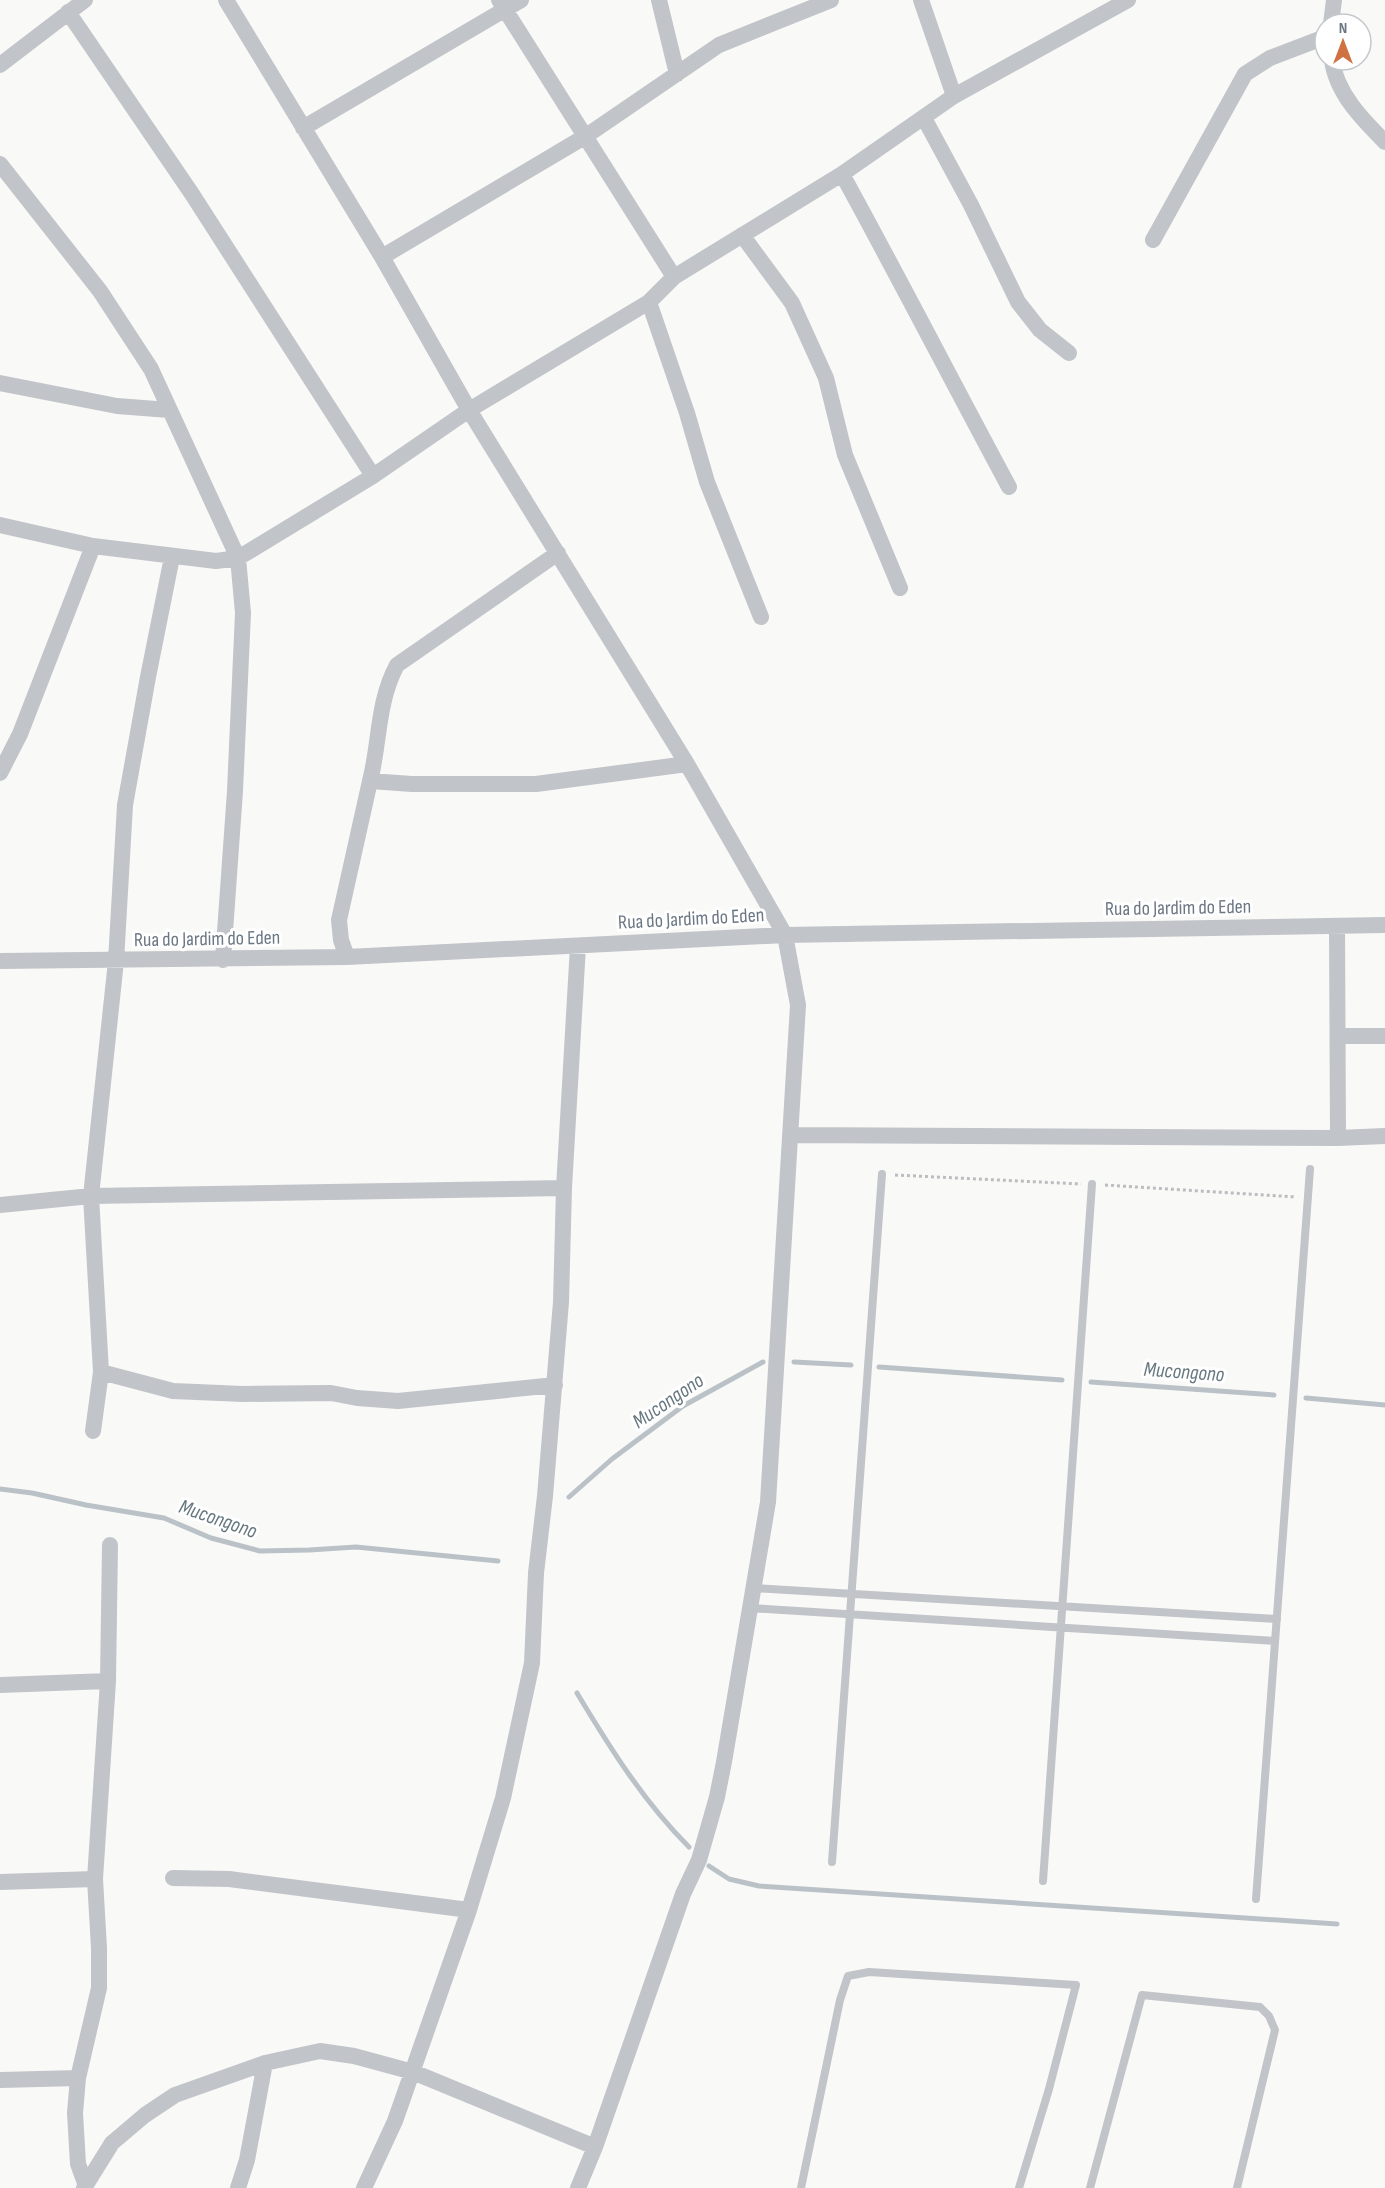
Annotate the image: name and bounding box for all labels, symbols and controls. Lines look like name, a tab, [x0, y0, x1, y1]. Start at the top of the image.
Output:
north arrow	[1313, 12, 1373, 72]
text: N	[1339, 19, 1347, 38]
street label: Rua do Jardim do Eden	[1105, 895, 1251, 921]
street label: Rua do Jardim do Eden	[617, 903, 765, 935]
street label: Rua do Jardim do Eden	[134, 926, 280, 952]
water label: Mucongono	[1143, 1357, 1226, 1387]
water label: Mucongono	[628, 1368, 709, 1434]
water label: Mucongono	[176, 1494, 261, 1544]

